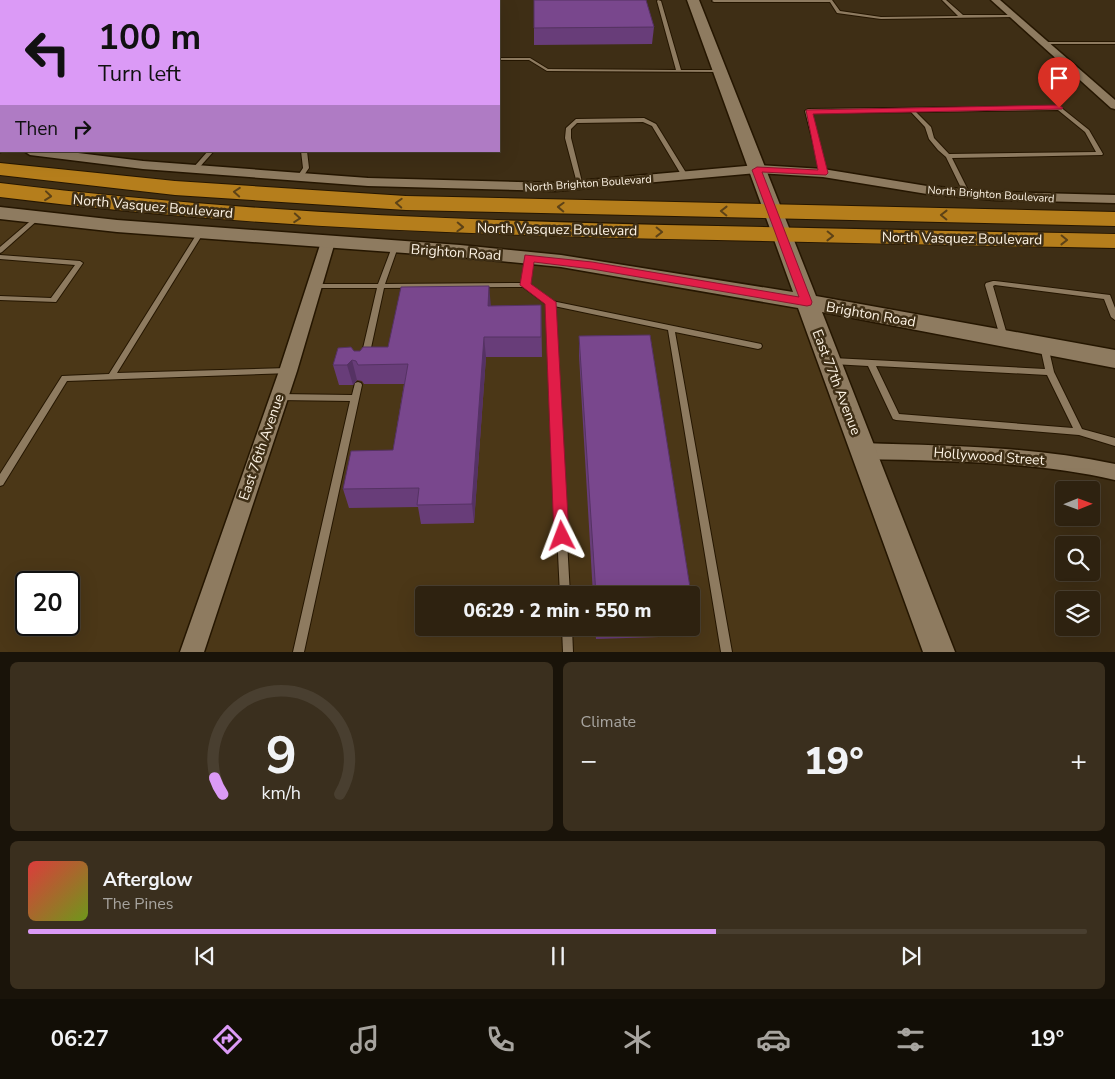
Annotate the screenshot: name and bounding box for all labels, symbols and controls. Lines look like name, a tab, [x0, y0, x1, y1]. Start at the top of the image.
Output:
text: 100 m	[98, 14, 201, 61]
icon: left	[15, 20, 80, 85]
pin	[1038, 57, 1080, 108]
text: Turn left	[98, 59, 181, 89]
icon: arrive	[1045, 64, 1073, 92]
icon: right	[68, 115, 96, 143]
text: Then	[15, 116, 58, 142]
street label: North Brighton Boulevard	[524, 172, 652, 195]
street label: North Brighton Boulevard	[927, 183, 1055, 206]
one-way arrow	[233, 187, 241, 198]
one-way arrow	[45, 190, 53, 201]
street label: North Vasquez Boulevard	[72, 190, 234, 223]
one-way arrow	[395, 197, 403, 208]
one-way arrow	[557, 202, 565, 213]
one-way arrow	[720, 206, 728, 216]
one-way arrow	[939, 210, 947, 220]
one-way arrow	[294, 212, 302, 223]
street label: North Vasquez Boulevard	[477, 219, 637, 240]
one-way arrow	[456, 222, 464, 232]
one-way arrow	[656, 227, 663, 237]
street label: North Vasquez Boulevard	[882, 228, 1042, 249]
one-way arrow	[826, 231, 834, 241]
one-way arrow	[1060, 235, 1068, 245]
street label: Brighton Road	[410, 240, 502, 265]
street label: Brighton Road	[825, 297, 917, 332]
street label: East 77th Avenue	[808, 327, 865, 438]
street label: East 76th Avenue	[234, 391, 289, 503]
street label: Hollywood Street	[933, 443, 1045, 470]
north arrow	[1055, 481, 1100, 526]
map controls	[1055, 481, 1100, 636]
position arrow	[535, 509, 587, 561]
button: search	[1055, 536, 1100, 581]
speed limit sign: 20	[15, 571, 80, 636]
button: layers	[1055, 591, 1100, 636]
text: 06:29 · 2 min · 550 m	[464, 598, 651, 624]
text: Climate	[581, 711, 636, 733]
text: 9	[266, 720, 297, 791]
text: 19°	[804, 736, 864, 787]
text: −	[581, 742, 597, 780]
text: +	[1070, 742, 1087, 780]
text: km/h	[262, 781, 301, 805]
text: Afterglow	[103, 867, 193, 893]
text: The Pines	[103, 893, 173, 915]
icon: previous	[191, 942, 219, 970]
icon: pause	[544, 942, 572, 970]
icon: next	[897, 942, 925, 970]
icon: directions	[210, 1022, 245, 1057]
icon: music	[347, 1022, 382, 1057]
icon: phone	[483, 1022, 518, 1057]
icon: climate	[620, 1022, 655, 1057]
icon: car	[756, 1022, 791, 1057]
icon: filters	[893, 1022, 928, 1057]
text: 06:27	[51, 1024, 109, 1054]
text: 19°	[1029, 1024, 1064, 1054]

